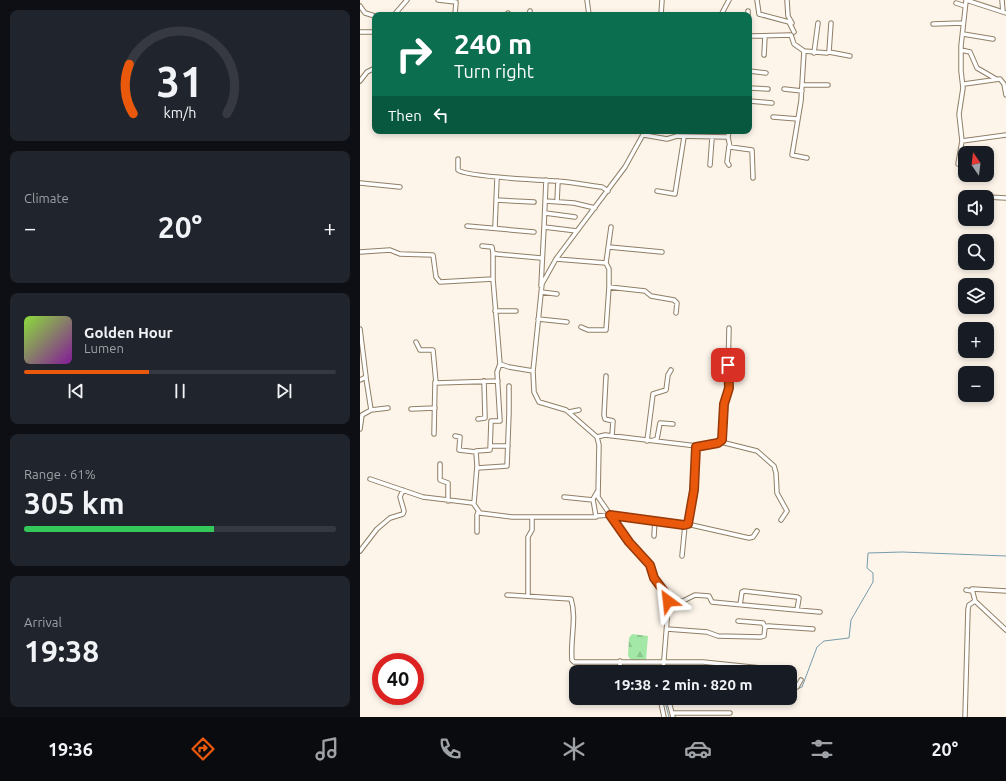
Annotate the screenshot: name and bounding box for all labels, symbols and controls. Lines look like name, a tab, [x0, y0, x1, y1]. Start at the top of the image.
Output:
icon: right	[388, 28, 440, 80]
text: 240 m	[454, 28, 532, 59]
text: 31	[157, 58, 203, 105]
text: Turn right	[454, 61, 534, 81]
text: km/h	[164, 104, 196, 120]
icon: left	[430, 104, 452, 126]
text: Then	[388, 107, 422, 124]
north arrow	[958, 146, 994, 182]
map controls	[958, 146, 994, 402]
button: sound	[958, 190, 994, 226]
text: Climate	[24, 191, 69, 205]
text: 20°	[158, 210, 202, 244]
text: −	[24, 215, 36, 240]
text: +	[324, 215, 336, 240]
button: search	[958, 234, 994, 270]
button: layers	[958, 278, 994, 314]
button: +	[958, 322, 994, 358]
text: Golden Hour	[84, 324, 173, 341]
text: Lumen	[84, 341, 124, 355]
pin	[711, 348, 745, 382]
icon: arrive	[717, 354, 739, 376]
button: −	[958, 366, 994, 402]
icon: previous	[65, 380, 87, 402]
icon: pause	[169, 380, 191, 402]
icon: next	[273, 380, 295, 402]
text: Range · 61%	[24, 467, 96, 481]
text: 305 km	[24, 486, 125, 520]
position arrow	[647, 580, 689, 622]
text: Arrival	[24, 615, 62, 629]
text: 19:38	[24, 634, 99, 668]
speed limit sign: 40	[372, 653, 424, 705]
text: 19:38 · 2 min · 820 m	[614, 676, 752, 693]
icon: directions	[189, 735, 217, 763]
icon: music	[313, 735, 341, 763]
icon: phone	[436, 735, 464, 763]
icon: climate	[560, 735, 588, 763]
icon: car	[684, 735, 712, 763]
icon: filters	[808, 735, 836, 763]
text: 19:36	[48, 739, 93, 759]
text: 20°	[931, 739, 958, 759]

